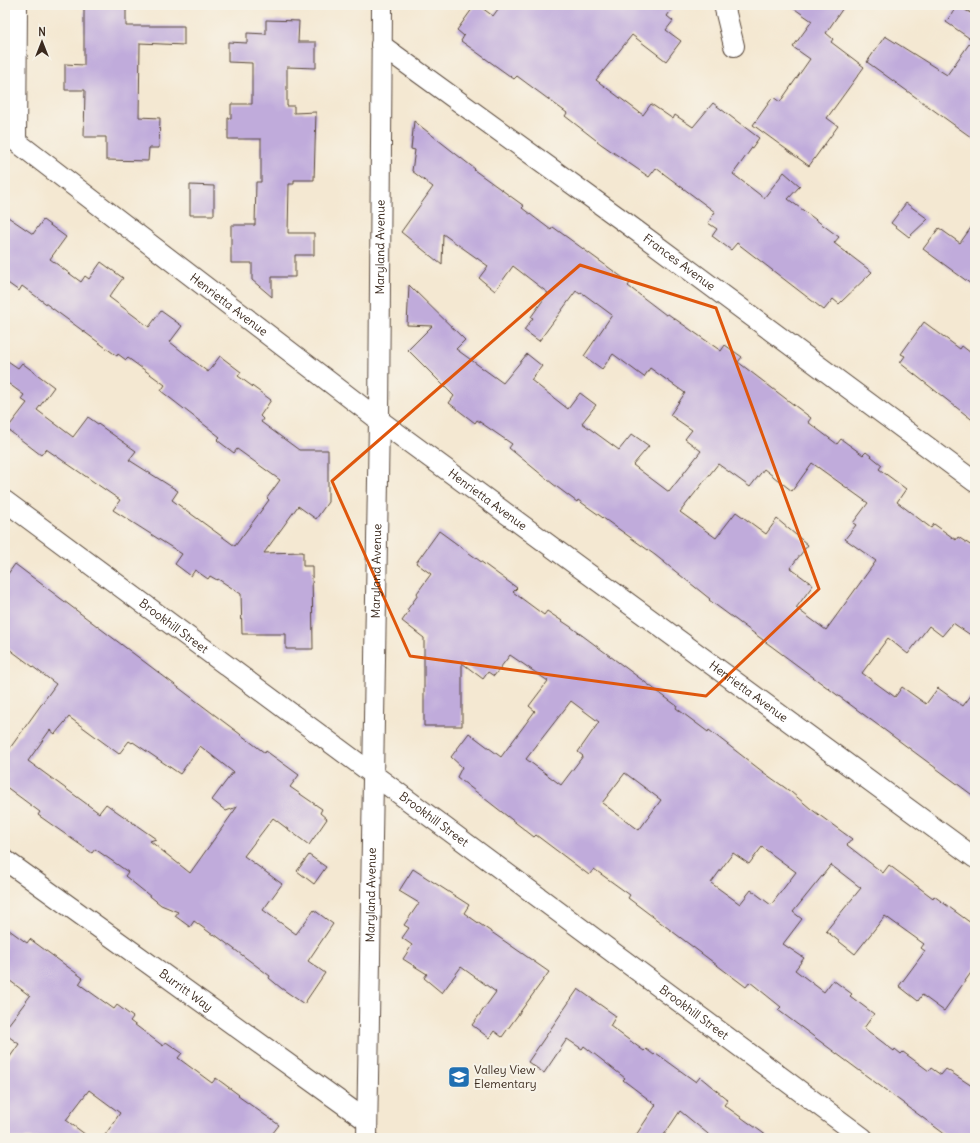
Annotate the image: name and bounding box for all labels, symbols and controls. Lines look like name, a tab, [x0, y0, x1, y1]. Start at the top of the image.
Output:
north arrow	[22, 22, 62, 62]
text: N	[38, 25, 46, 39]
street label: Maryland Avenue	[372, 200, 388, 295]
street label: Frances Avenue	[640, 230, 718, 294]
street label: Henrietta Avenue	[187, 270, 271, 339]
street label: Henrietta Avenue	[445, 465, 530, 533]
street label: Maryland Avenue	[368, 523, 384, 619]
street label: Brookhill Street	[136, 595, 211, 656]
street label: Henrietta Avenue	[706, 657, 791, 725]
street label: Brookhill Street	[397, 788, 472, 849]
street label: Maryland Avenue	[362, 847, 379, 943]
street label: Burritt Way	[156, 966, 216, 1014]
street label: Brookhill Street	[657, 982, 732, 1043]
place label: Valley View Elementary	[474, 1062, 537, 1091]
school or university icon: Valley View Elementary	[446, 1064, 472, 1090]

